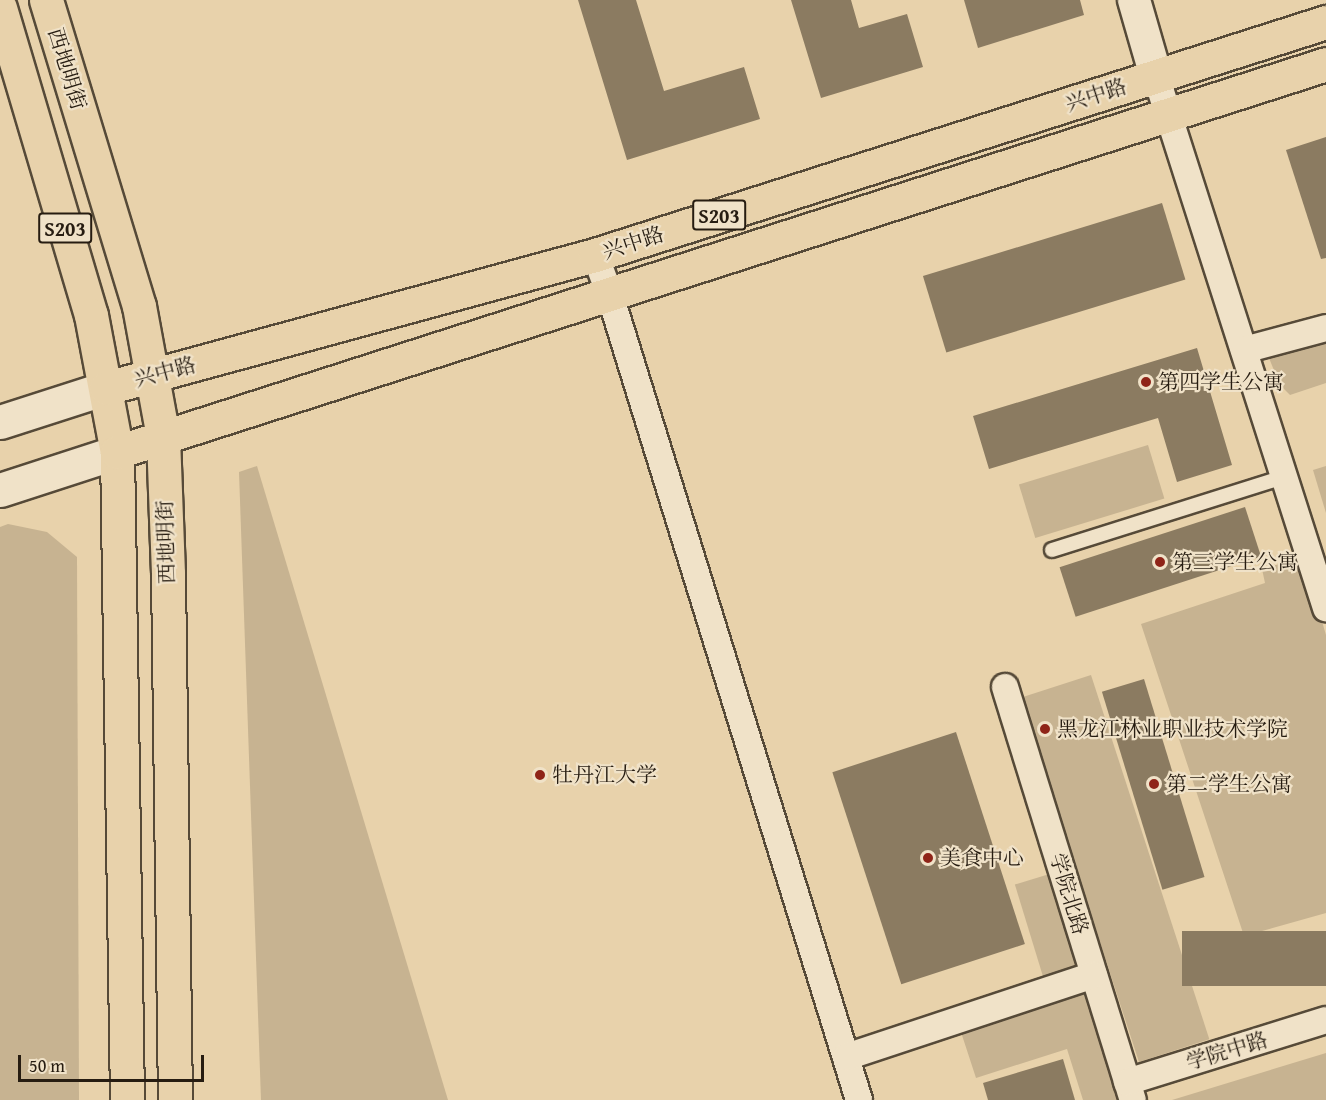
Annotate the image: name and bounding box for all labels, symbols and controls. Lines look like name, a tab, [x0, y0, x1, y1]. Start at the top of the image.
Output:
street label: 西地明街	[43, 25, 91, 113]
street label: 兴中路	[1062, 73, 1130, 117]
road number: S203	[692, 198, 746, 232]
road number: S203	[38, 211, 92, 245]
street label: 兴中路	[599, 221, 667, 265]
street label: 兴中路	[131, 352, 199, 392]
place label: 第四学生公寓	[1158, 369, 1284, 395]
marker: 第四学生公寓	[1139, 375, 1153, 389]
street label: 西地明街	[152, 500, 180, 584]
place label: 第三学生公寓	[1172, 549, 1298, 575]
marker: 第三学生公寓	[1153, 555, 1167, 569]
place label: 黑龙江林业职业技术学院	[1057, 716, 1288, 742]
marker: 黑龙江林业职业技术学院	[1038, 722, 1052, 736]
place label: 牡丹江大学	[552, 762, 657, 788]
marker: 牡丹江大学	[533, 768, 547, 782]
place label: 第二学生公寓	[1166, 771, 1292, 797]
marker: 第二学生公寓	[1147, 777, 1161, 791]
place label: 美食中心	[940, 845, 1024, 871]
street label: 学院北路	[1045, 850, 1093, 938]
marker: 美食中心	[921, 851, 935, 865]
street label: 学院中路	[1183, 1027, 1271, 1075]
scale bar	[21, 1043, 207, 1081]
text: 50 m	[29, 1052, 65, 1079]

